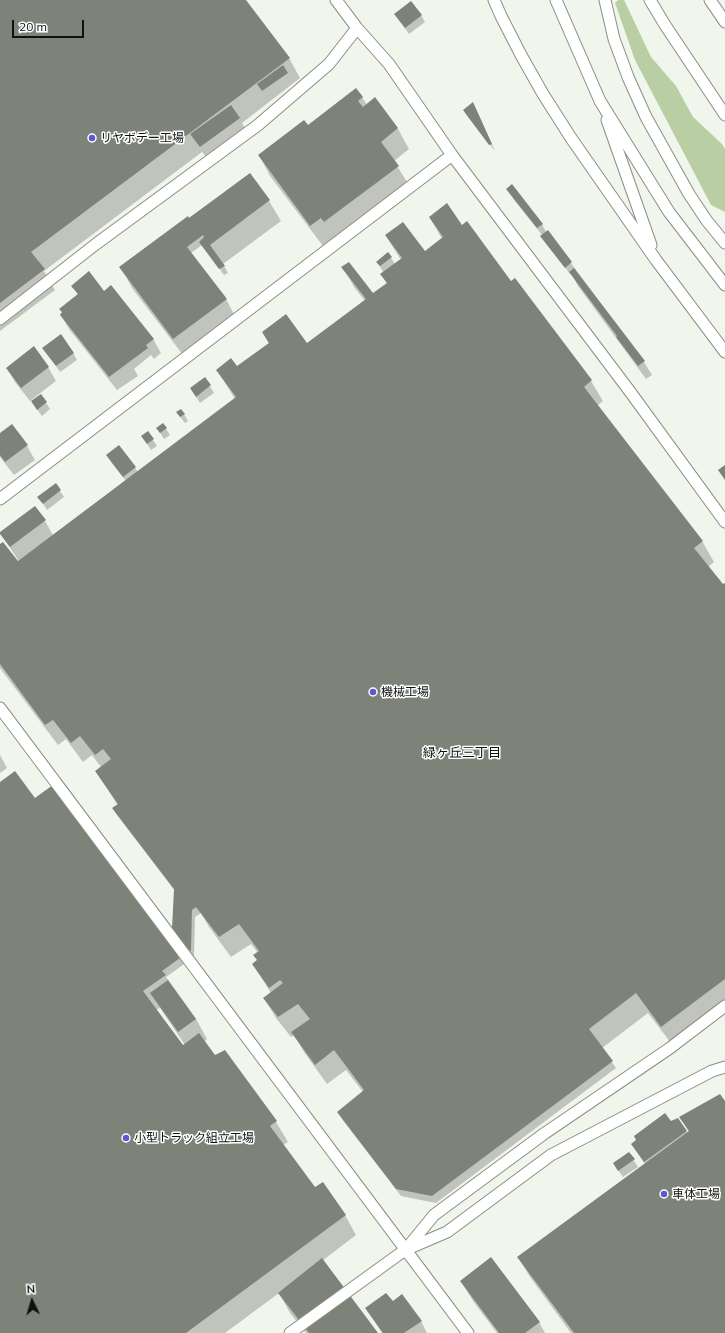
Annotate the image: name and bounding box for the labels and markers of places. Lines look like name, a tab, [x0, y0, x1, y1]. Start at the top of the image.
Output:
place label: リヤボデー工場	[100, 131, 184, 145]
marker: リヤボデー工場	[87, 133, 97, 143]
place label: 機械工場	[381, 685, 429, 699]
marker: 機械工場	[368, 687, 378, 697]
place label: 小型トラック組立工場	[134, 1131, 254, 1145]
marker: 小型トラック組立工場	[121, 1133, 131, 1143]
place label: 車体工場	[672, 1187, 720, 1201]
marker: 車体工場	[659, 1189, 669, 1199]

